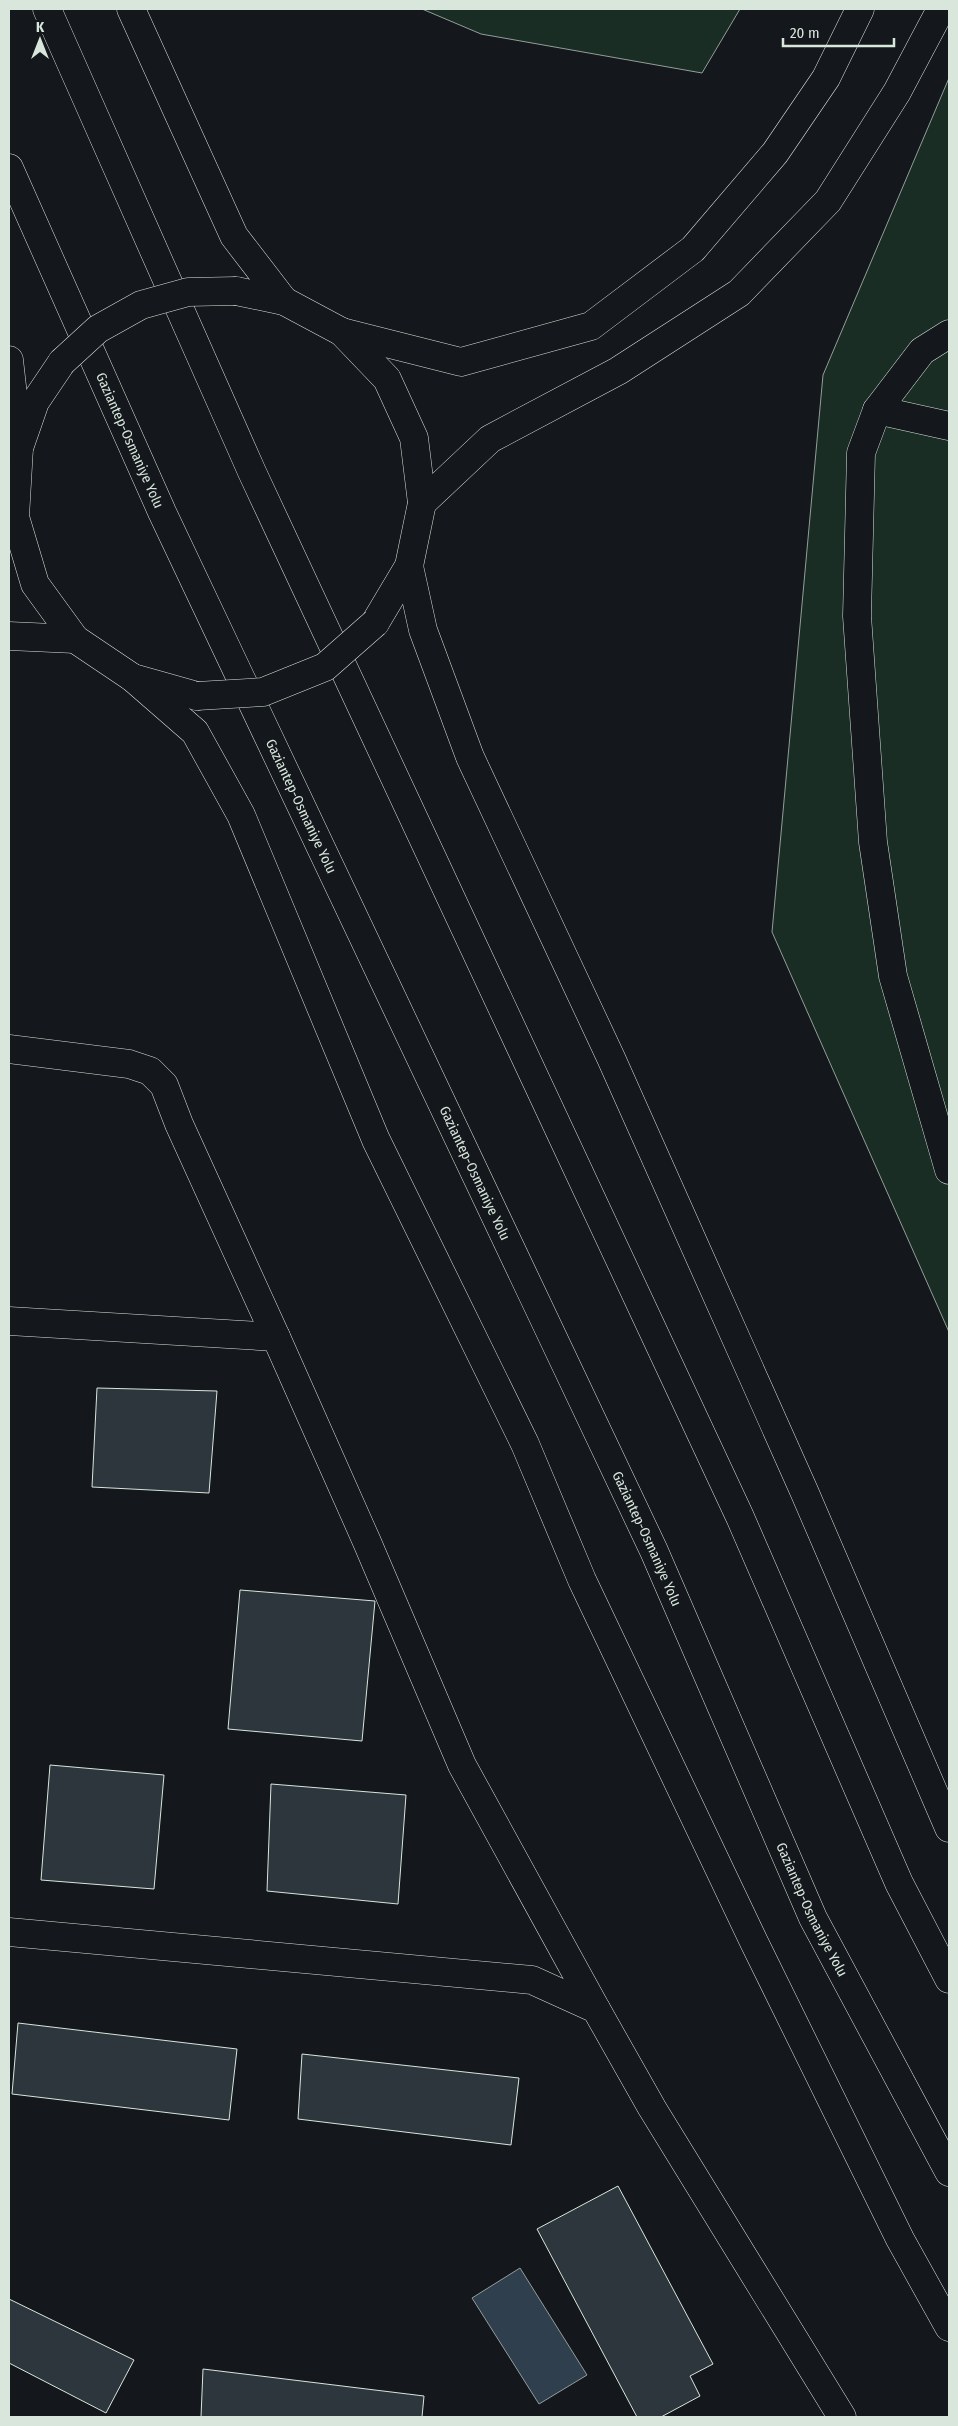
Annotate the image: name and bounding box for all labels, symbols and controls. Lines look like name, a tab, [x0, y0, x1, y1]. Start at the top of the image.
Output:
north arrow	[15, 15, 65, 65]
scale bar	[783, 15, 894, 47]
text: K	[36, 19, 45, 36]
text: 20 m	[790, 24, 820, 42]
street label: Gaziantep-Osmaniye Yolu	[93, 370, 168, 511]
street label: Gaziantep-Osmaniye Yolu	[262, 736, 340, 876]
street label: Gaziantep-Osmaniye Yolu	[436, 1103, 514, 1243]
street label: Gaziantep-Osmaniye Yolu	[609, 1468, 685, 1609]
street label: Gaziantep-Osmaniye Yolu	[773, 1840, 851, 1979]

